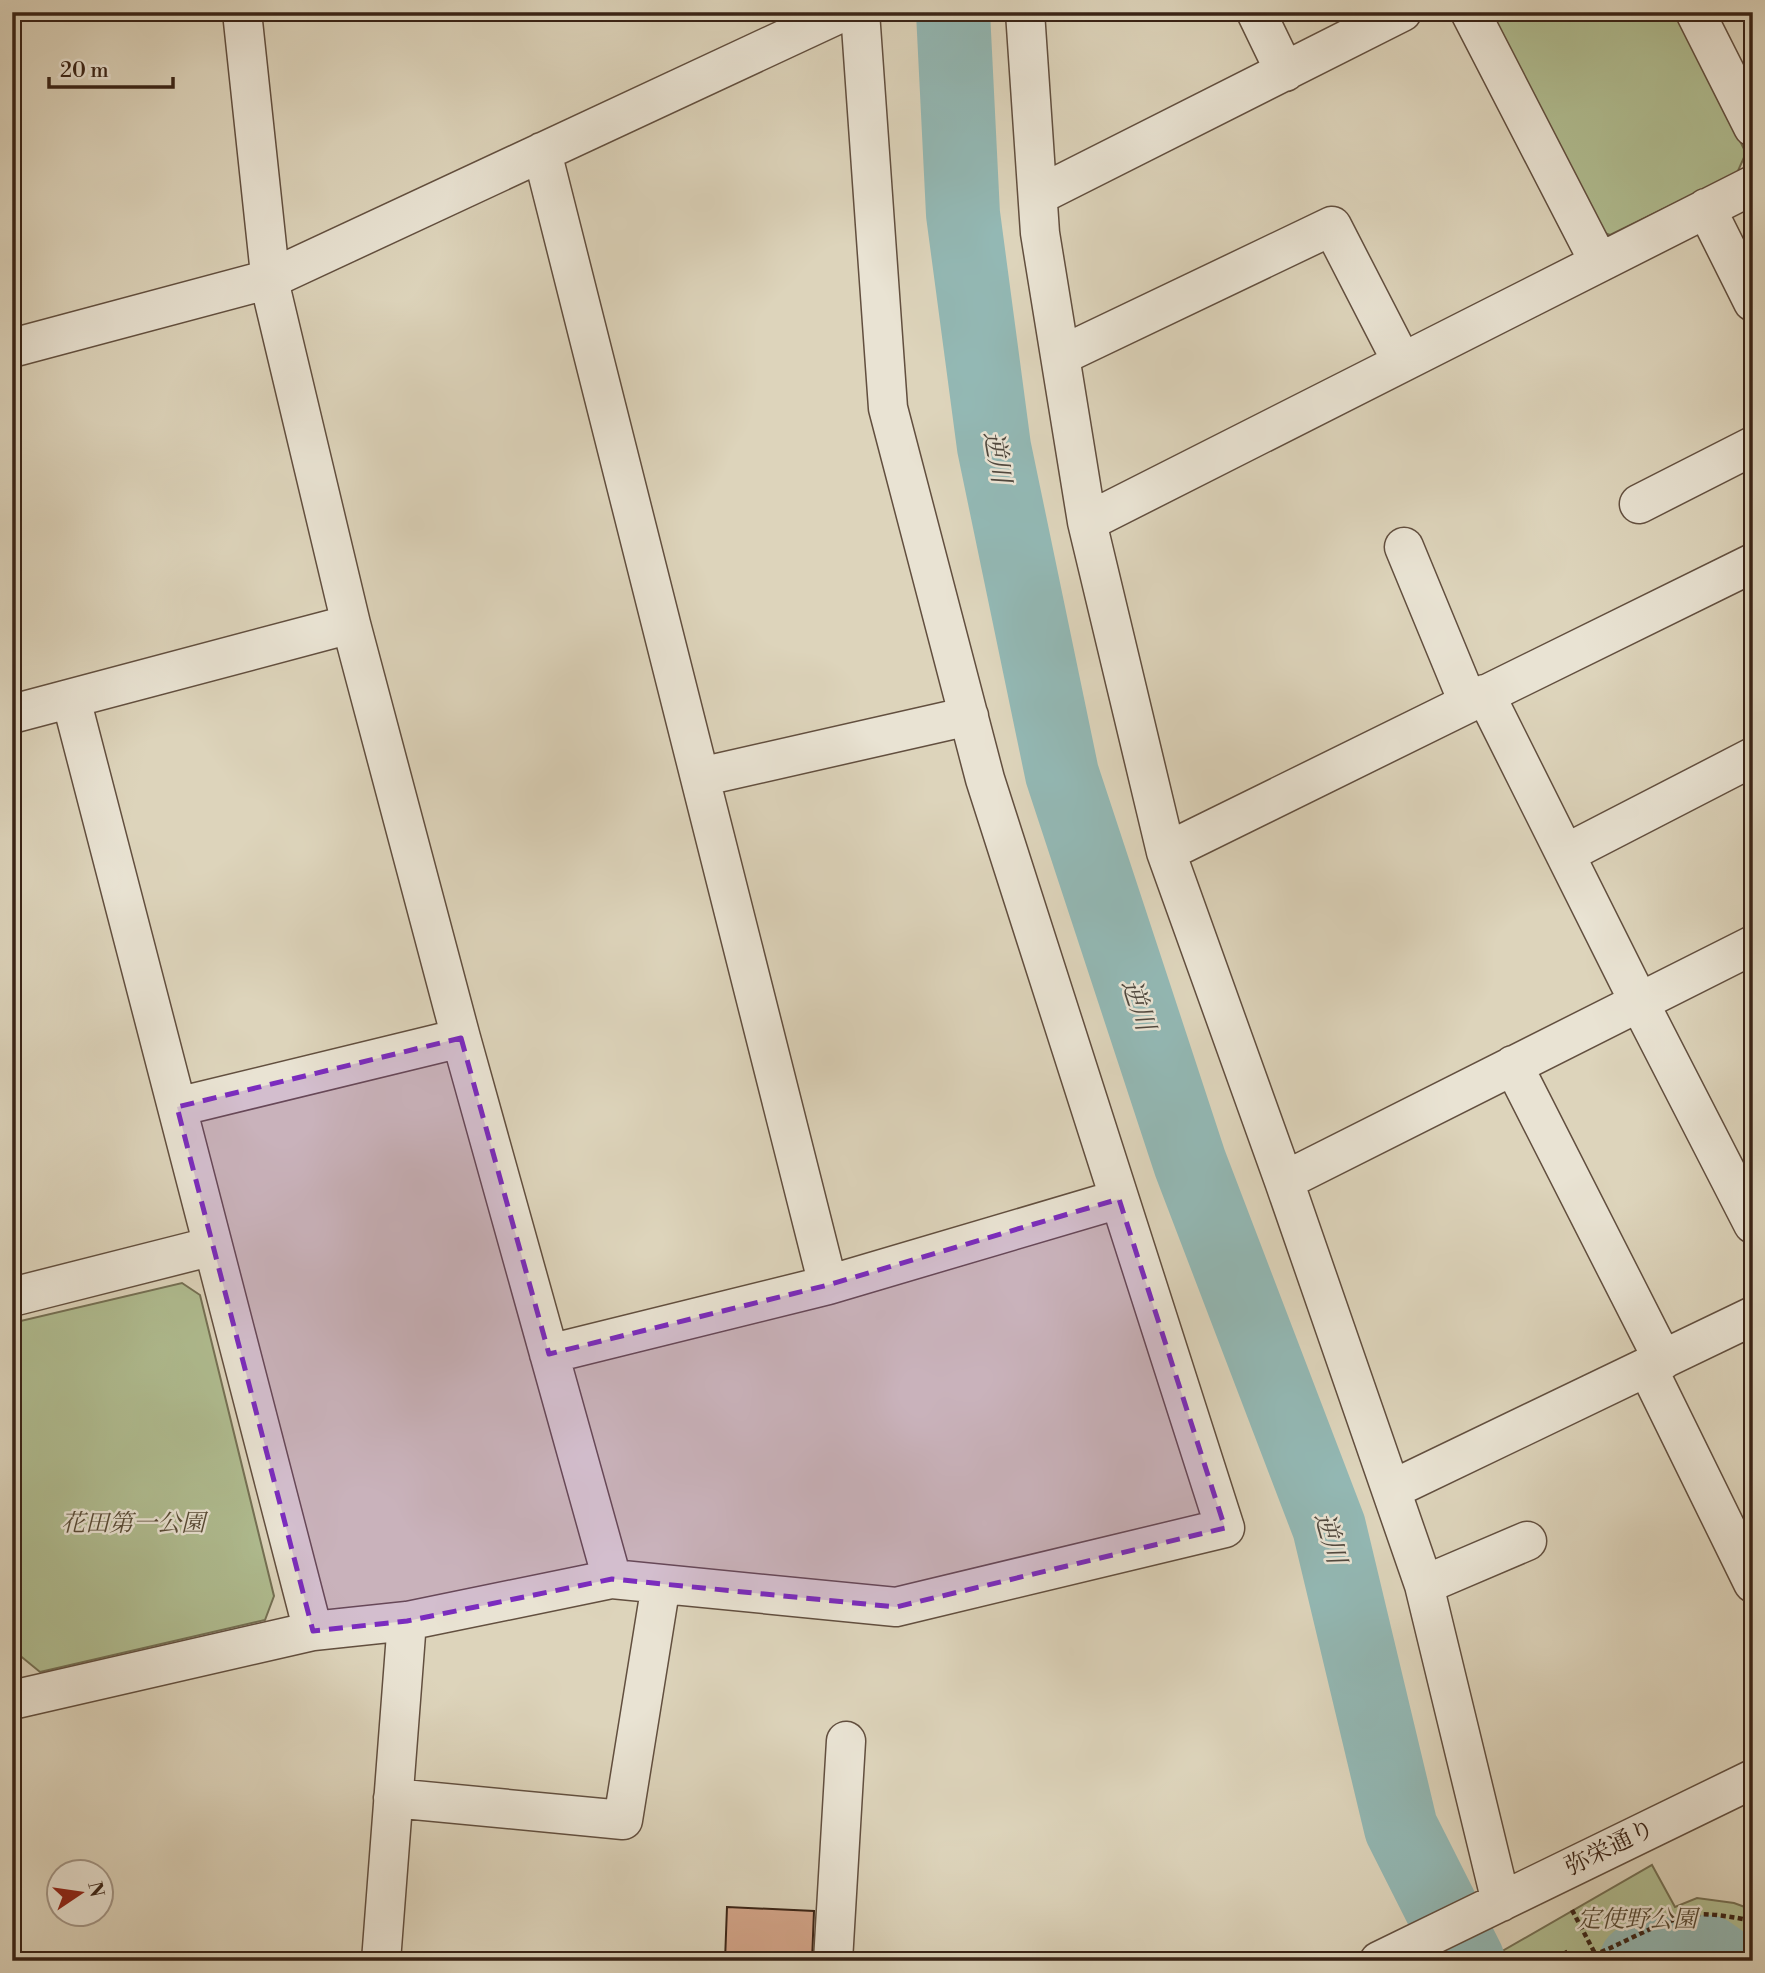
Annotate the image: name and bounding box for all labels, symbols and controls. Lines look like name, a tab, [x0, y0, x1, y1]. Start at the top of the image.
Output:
scale bar	[49, 46, 173, 90]
text: 20 m	[60, 58, 109, 84]
water label: 逆川	[977, 429, 1018, 488]
water label: 逆川	[1115, 975, 1162, 1038]
park label: 花田第一公園	[61, 1509, 209, 1539]
water label: 逆川	[1307, 1509, 1353, 1570]
street label: 弥栄通り	[1560, 1813, 1660, 1883]
north arrow	[46, 1857, 116, 1927]
text: N	[82, 1879, 109, 1899]
park label: 定使野公園	[1577, 1905, 1701, 1935]

